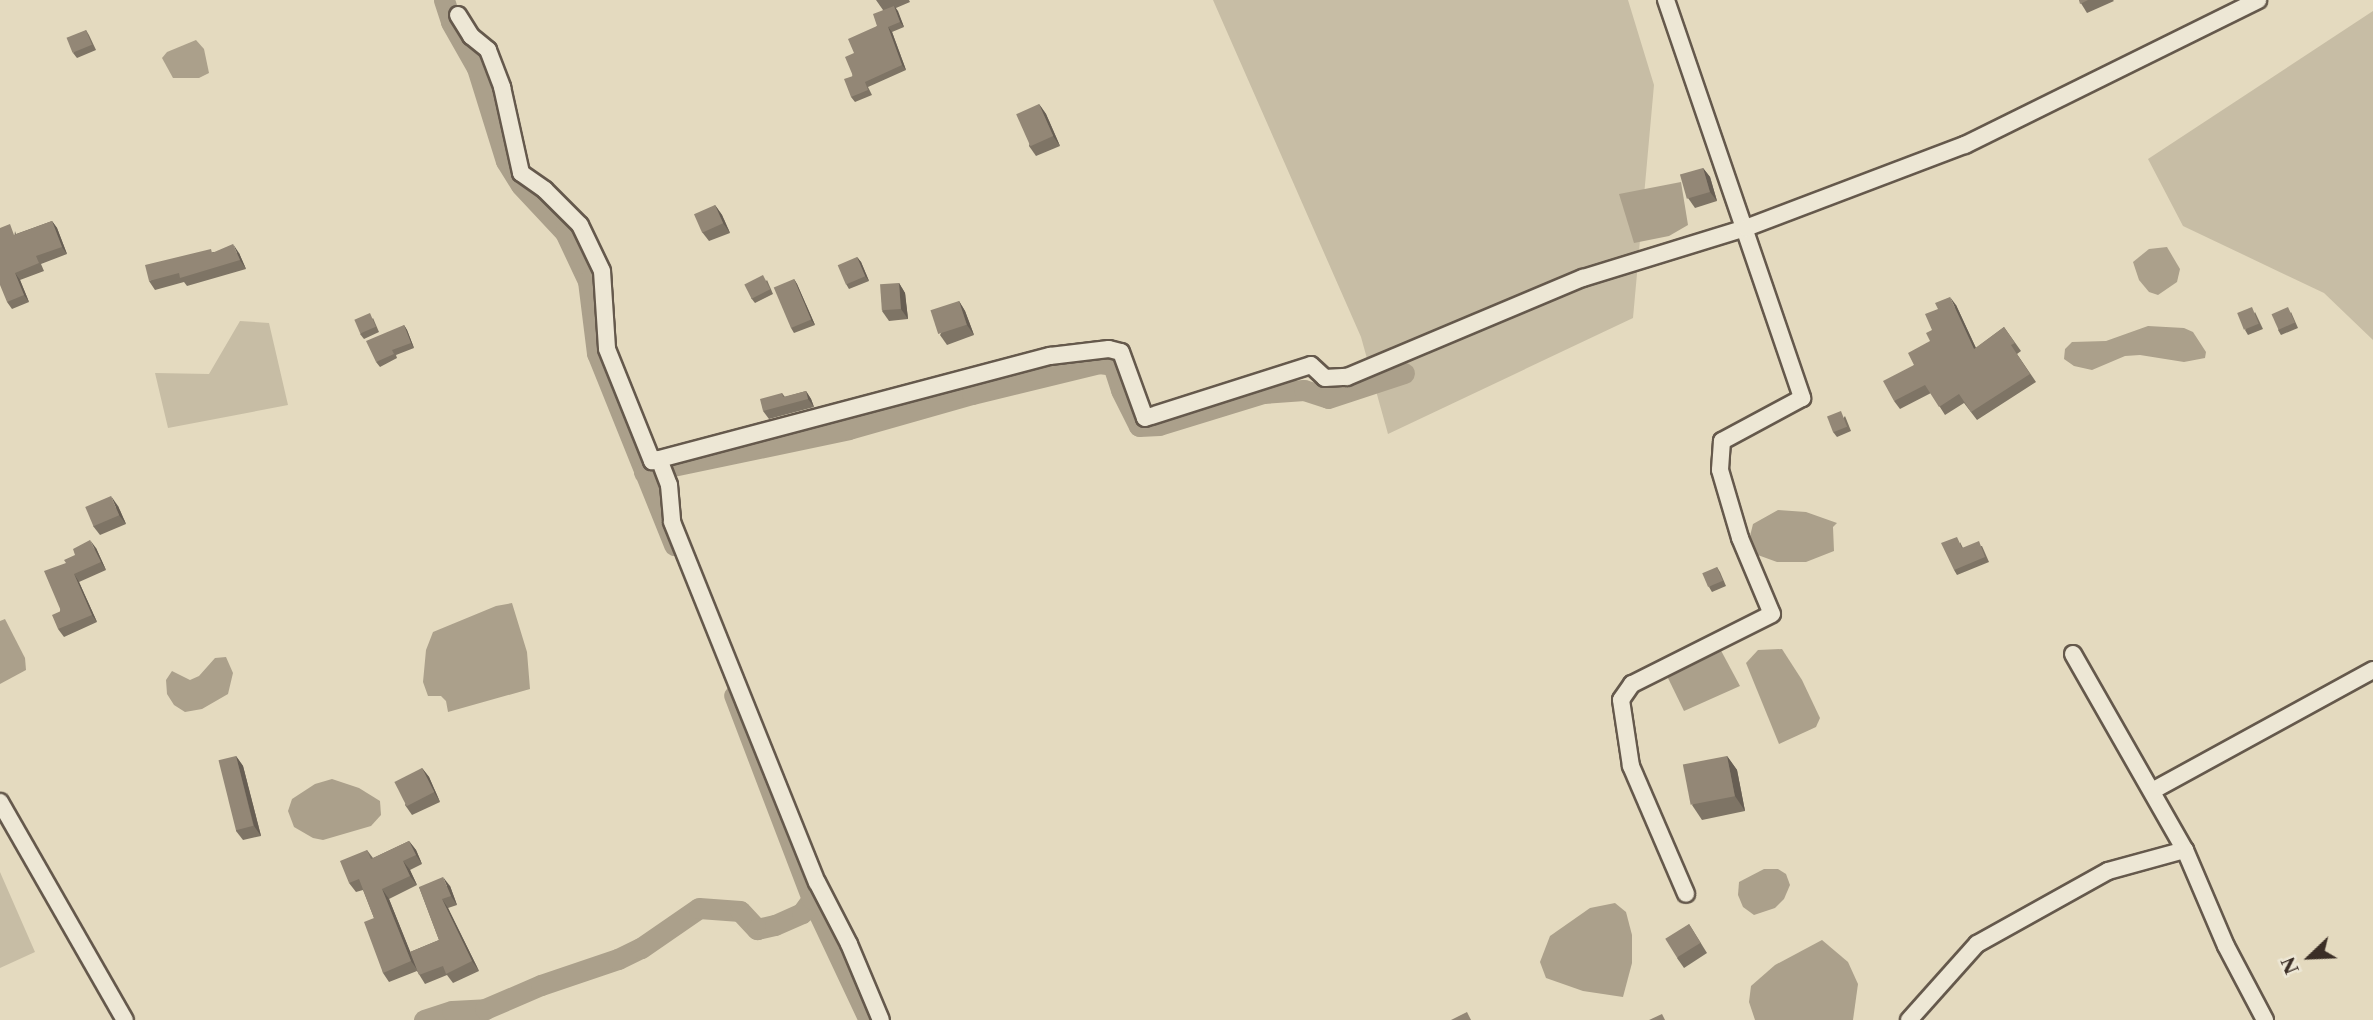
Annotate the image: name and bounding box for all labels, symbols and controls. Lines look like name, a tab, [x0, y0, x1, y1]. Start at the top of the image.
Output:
north arrow	[2275, 922, 2345, 992]
text: N	[2276, 953, 2304, 978]

